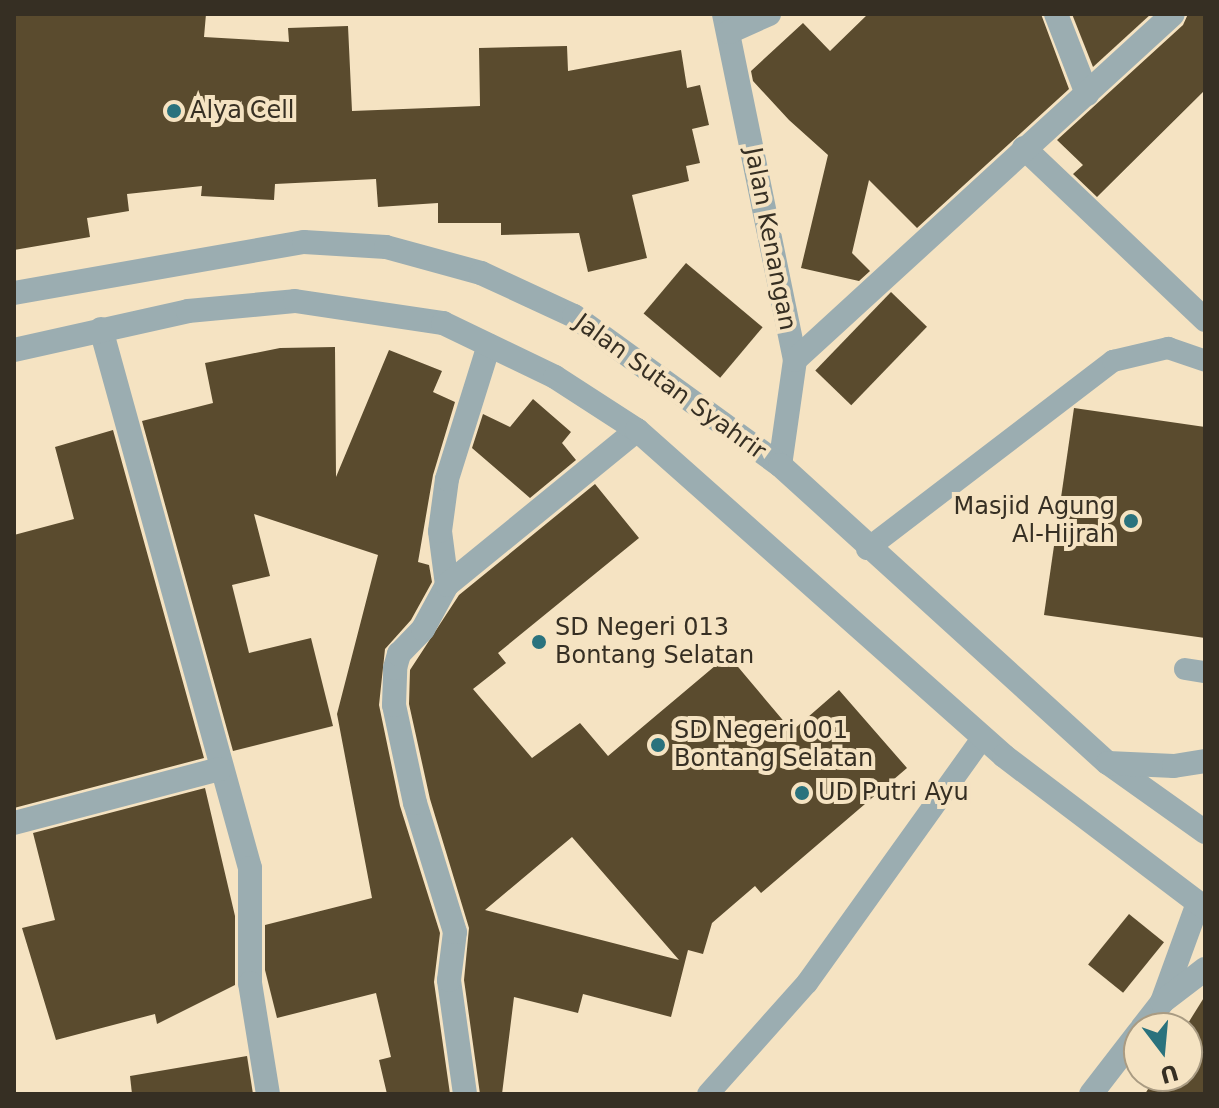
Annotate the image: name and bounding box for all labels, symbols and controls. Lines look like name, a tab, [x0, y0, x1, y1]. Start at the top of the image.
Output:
place label: Alya Cell	[190, 97, 294, 125]
marker: Alya Cell	[165, 102, 183, 120]
street label: Jalan Kenangan	[738, 145, 802, 333]
street label: Jalan Sutan Syahrir	[569, 308, 771, 466]
place label: Masjid Agung Al-Hijrah	[954, 493, 1115, 549]
marker: Masjid Agung Al-Hijrah	[1122, 512, 1140, 530]
place label: SD Negeri 013 Bontang Selatan	[555, 614, 754, 670]
marker: SD Negeri 013 Bontang Selatan	[530, 633, 548, 651]
place label: SD Negeri 001 Bontang Selatan	[674, 717, 873, 773]
marker: SD Negeri 001 Bontang Selatan	[649, 736, 667, 754]
place label: UD Putri Ayu	[818, 779, 969, 807]
marker: UD Putri Ayu	[793, 784, 811, 802]
north arrow	[1123, 1012, 1203, 1092]
text: U	[1157, 1059, 1181, 1088]

